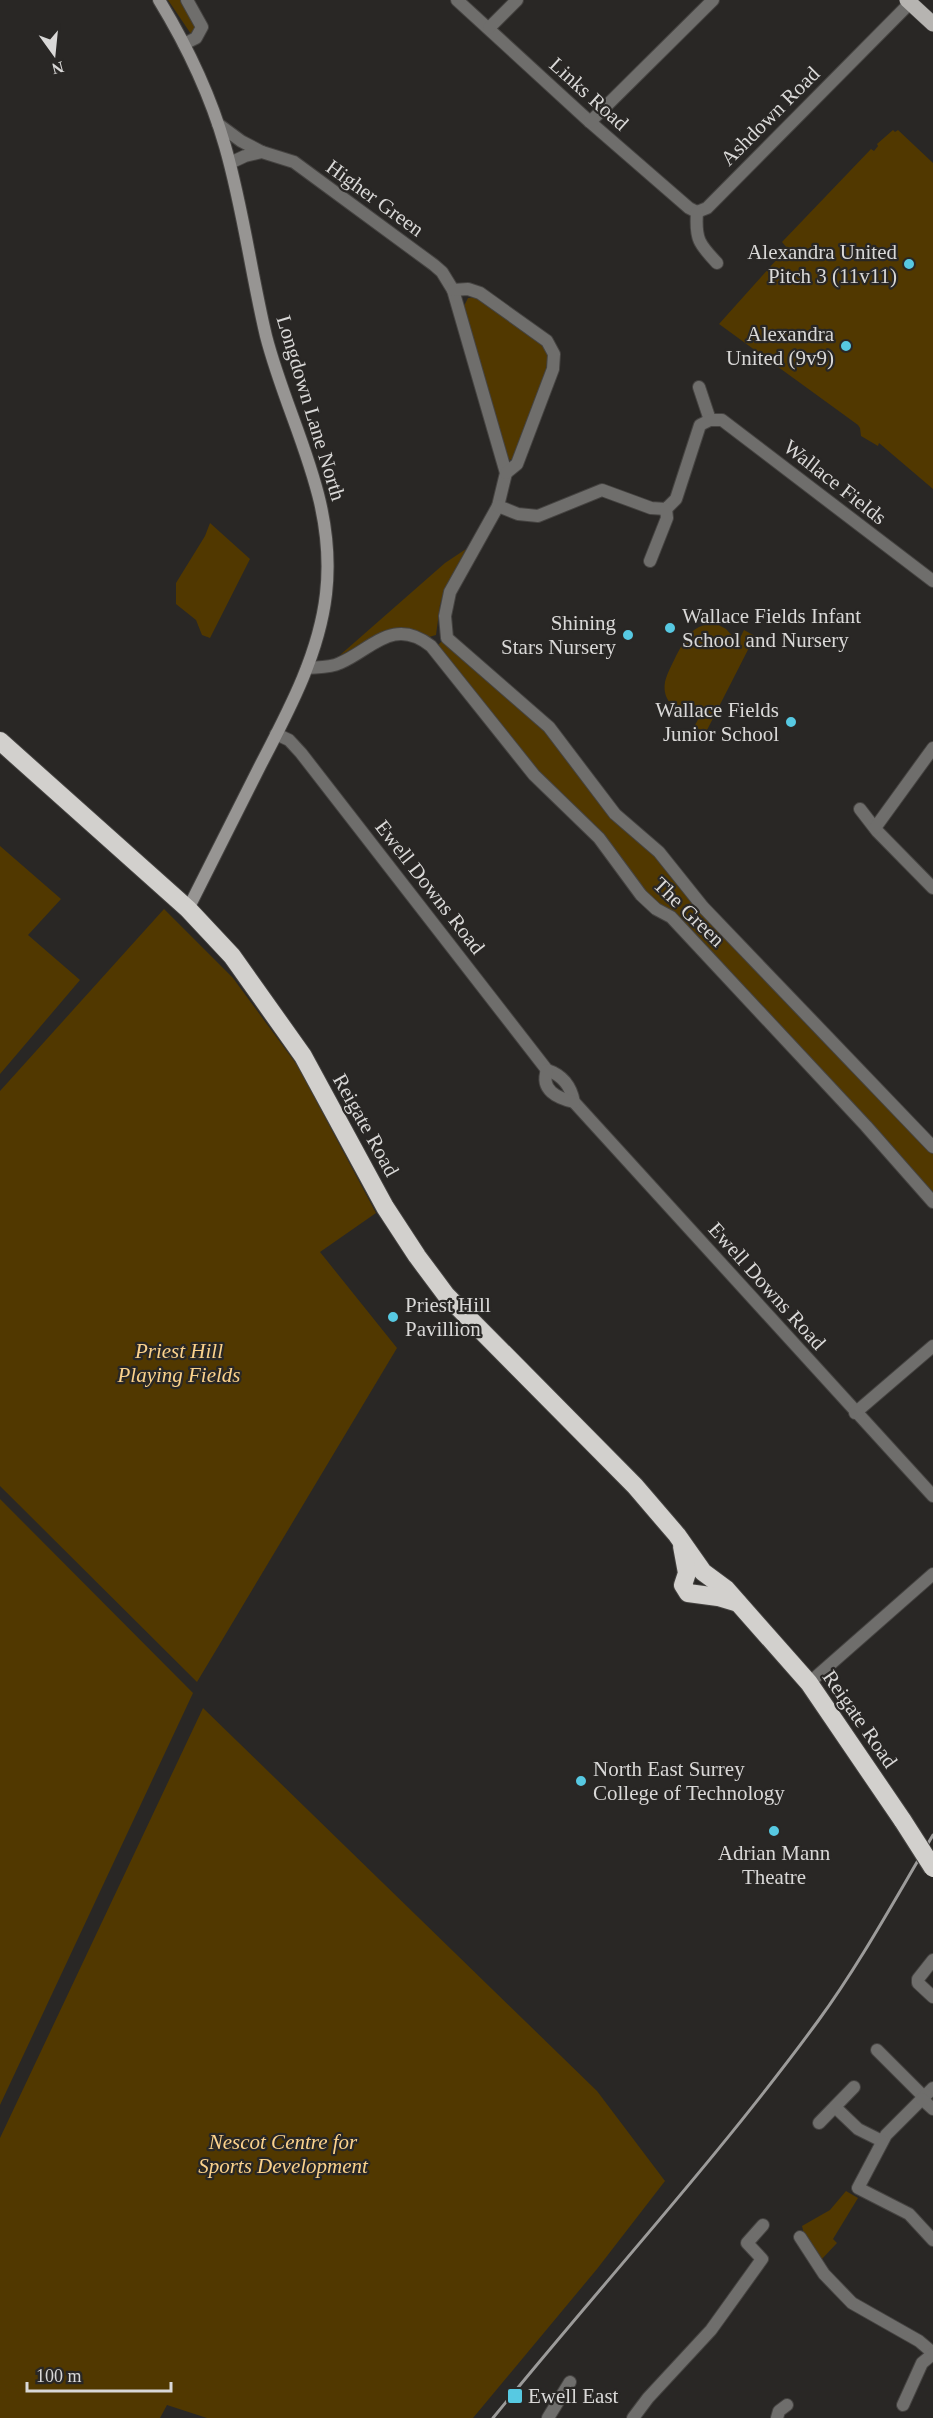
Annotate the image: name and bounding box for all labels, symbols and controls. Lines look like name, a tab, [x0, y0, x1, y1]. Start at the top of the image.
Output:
north arrow	[24, 24, 84, 84]
street label: Links Road	[545, 52, 634, 136]
text: N	[50, 58, 66, 78]
street label: Ashdown Road	[716, 61, 825, 170]
street label: Higher Green	[321, 155, 429, 242]
place label: Alexandra United Pitch 3 (11v11)	[747, 240, 897, 288]
marker: Alexandra United Pitch 3 (11v11)	[902, 257, 916, 271]
street label: Longdown Lane North	[271, 312, 351, 504]
place label: Alexandra United (9v9)	[726, 322, 835, 370]
marker: Alexandra United (9v9)	[839, 339, 853, 353]
street label: Wallace Fields	[779, 434, 891, 530]
place label: Wallace Fields Infant School and Nursery	[682, 604, 861, 652]
place label: Shining Stars Nursery	[501, 611, 616, 659]
marker: Wallace Fields Infant School and Nursery	[663, 621, 677, 635]
marker: Shining Stars Nursery	[621, 628, 635, 642]
place label: Wallace Fields Junior School	[655, 698, 779, 746]
marker: Wallace Fields Junior School	[784, 715, 798, 729]
street label: Ewell Downs Road	[370, 815, 490, 959]
street label: The Green	[649, 872, 730, 952]
street label: Reigate Road	[328, 1069, 404, 1181]
street label: Ewell Downs Road	[703, 1217, 831, 1355]
place label: Priest Hill Pavillion	[405, 1293, 491, 1341]
marker: Priest Hill Pavillion	[386, 1310, 400, 1324]
park label: Priest Hill Playing Fields	[116, 1339, 241, 1387]
street label: Reigate Road	[818, 1666, 903, 1773]
place label: North East Surrey College of Technology	[593, 1757, 785, 1805]
marker: North East Surrey College of Technology	[574, 1774, 588, 1788]
marker: Adrian Mann Theatre	[767, 1824, 781, 1838]
place label: Adrian Mann Theatre	[718, 1841, 831, 1889]
park label: Nescot Centre for Sports Development	[198, 2130, 369, 2178]
scale bar	[27, 2355, 171, 2393]
text: 100 m	[36, 2366, 82, 2386]
place label: Ewell East	[528, 2384, 619, 2408]
marker: Ewell East	[506, 2387, 524, 2405]

